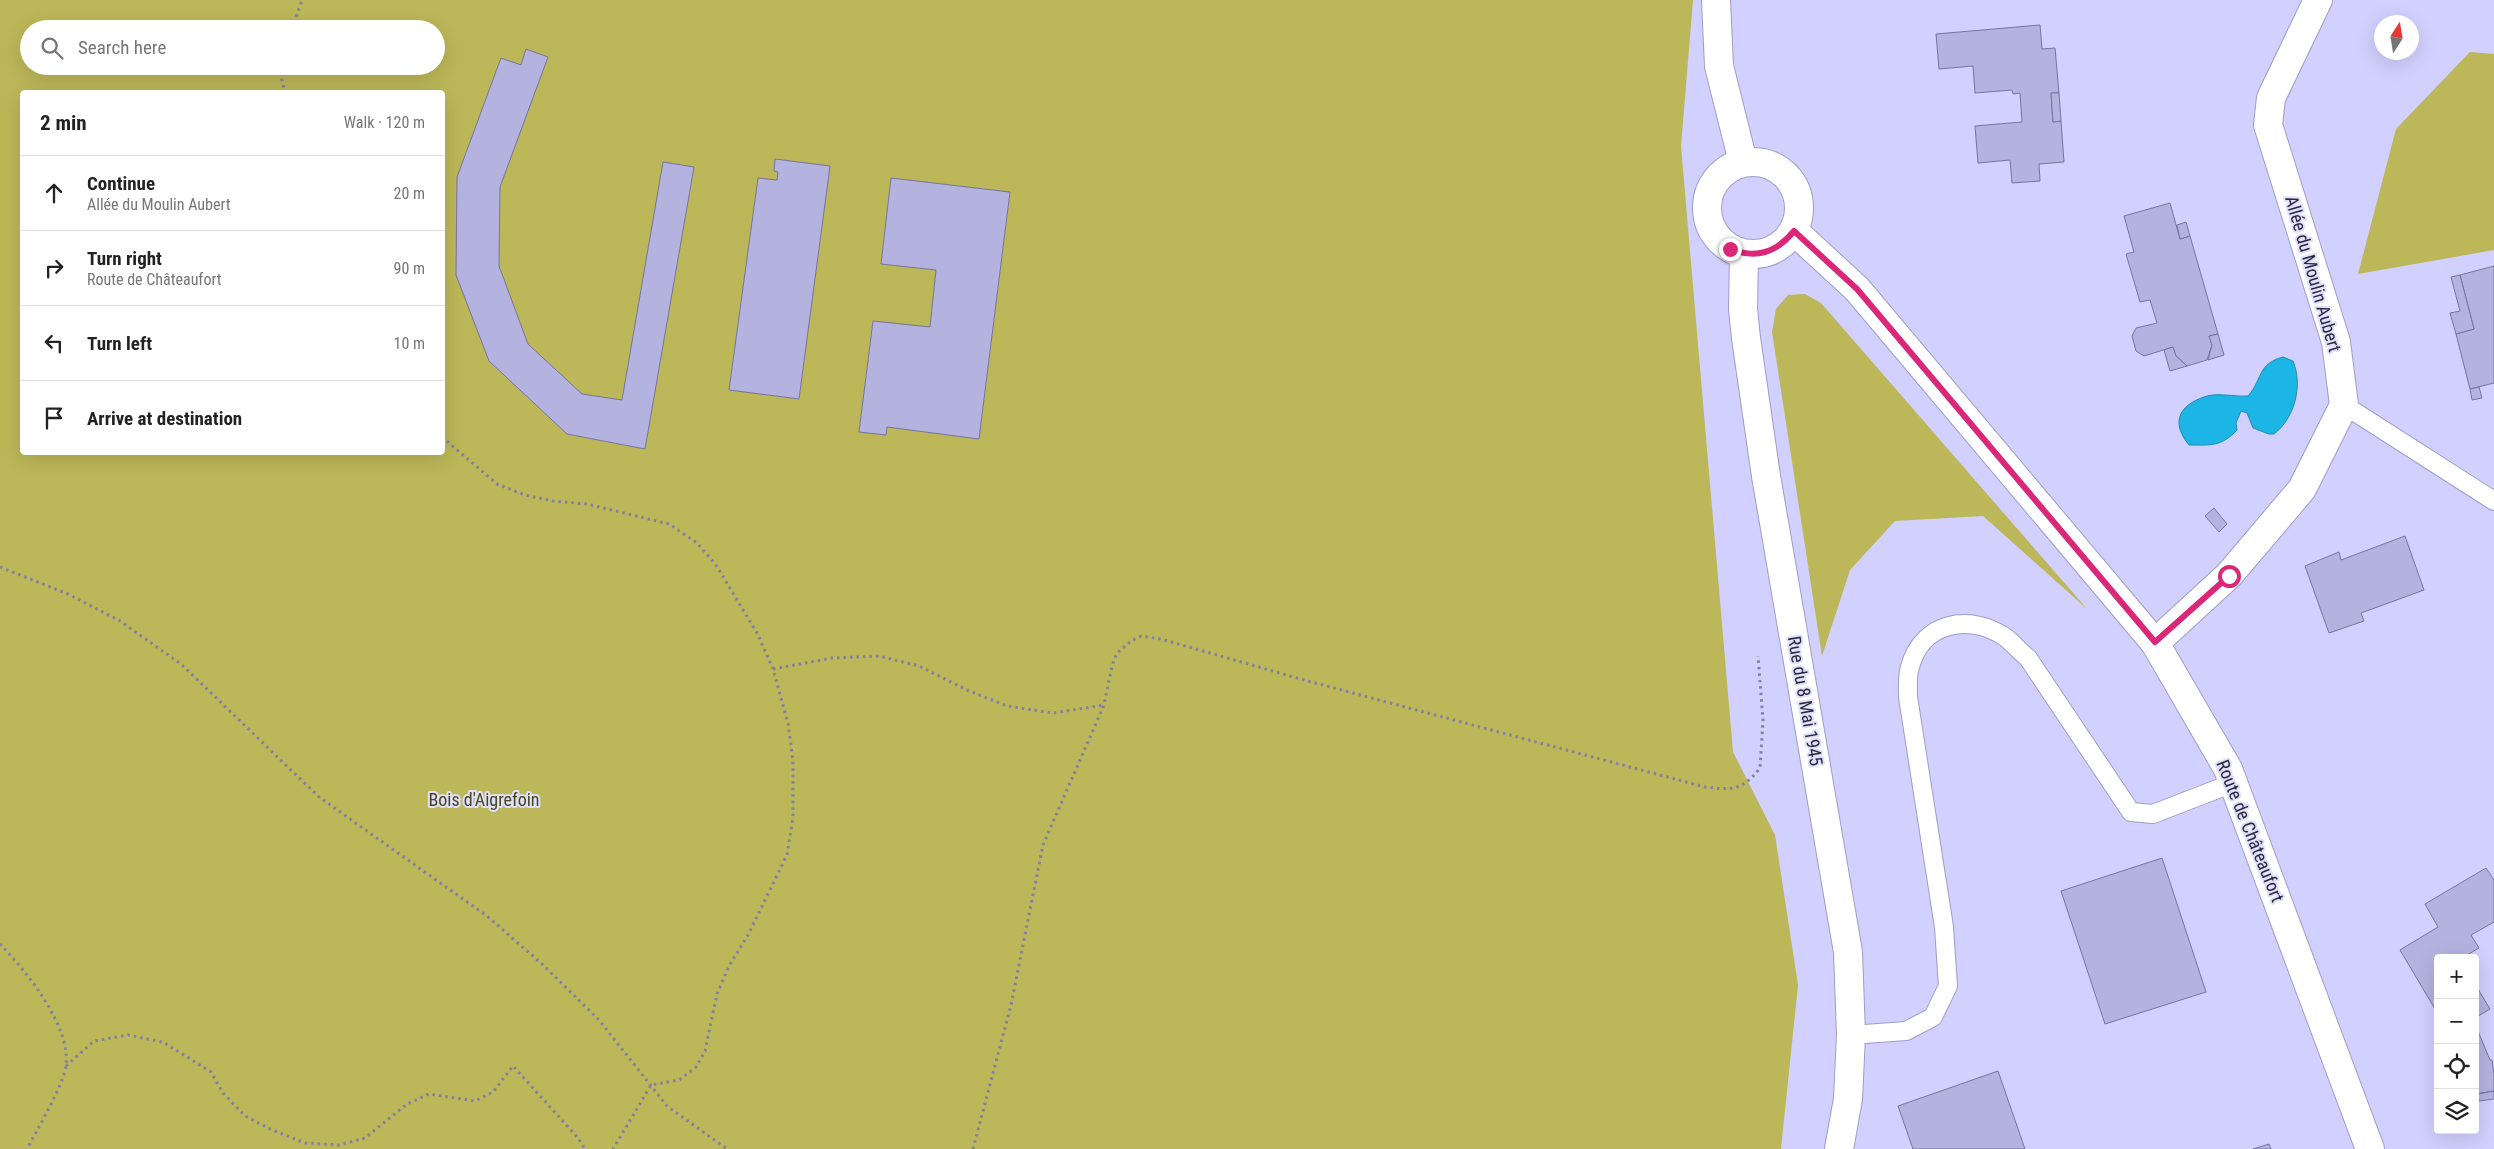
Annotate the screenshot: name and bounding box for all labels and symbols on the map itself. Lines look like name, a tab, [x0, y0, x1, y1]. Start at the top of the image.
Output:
north arrow	[2374, 15, 2419, 60]
street label: Allée du Moulin Aubert	[2281, 193, 2346, 354]
route end	[1719, 238, 1742, 261]
route start	[2218, 565, 2241, 588]
street label: Rue du 8 Mai 1945	[1784, 634, 1827, 768]
street label: Route de Châteaufort	[2212, 757, 2289, 905]
park label: Bois d'Aigrefoin	[428, 789, 540, 810]

